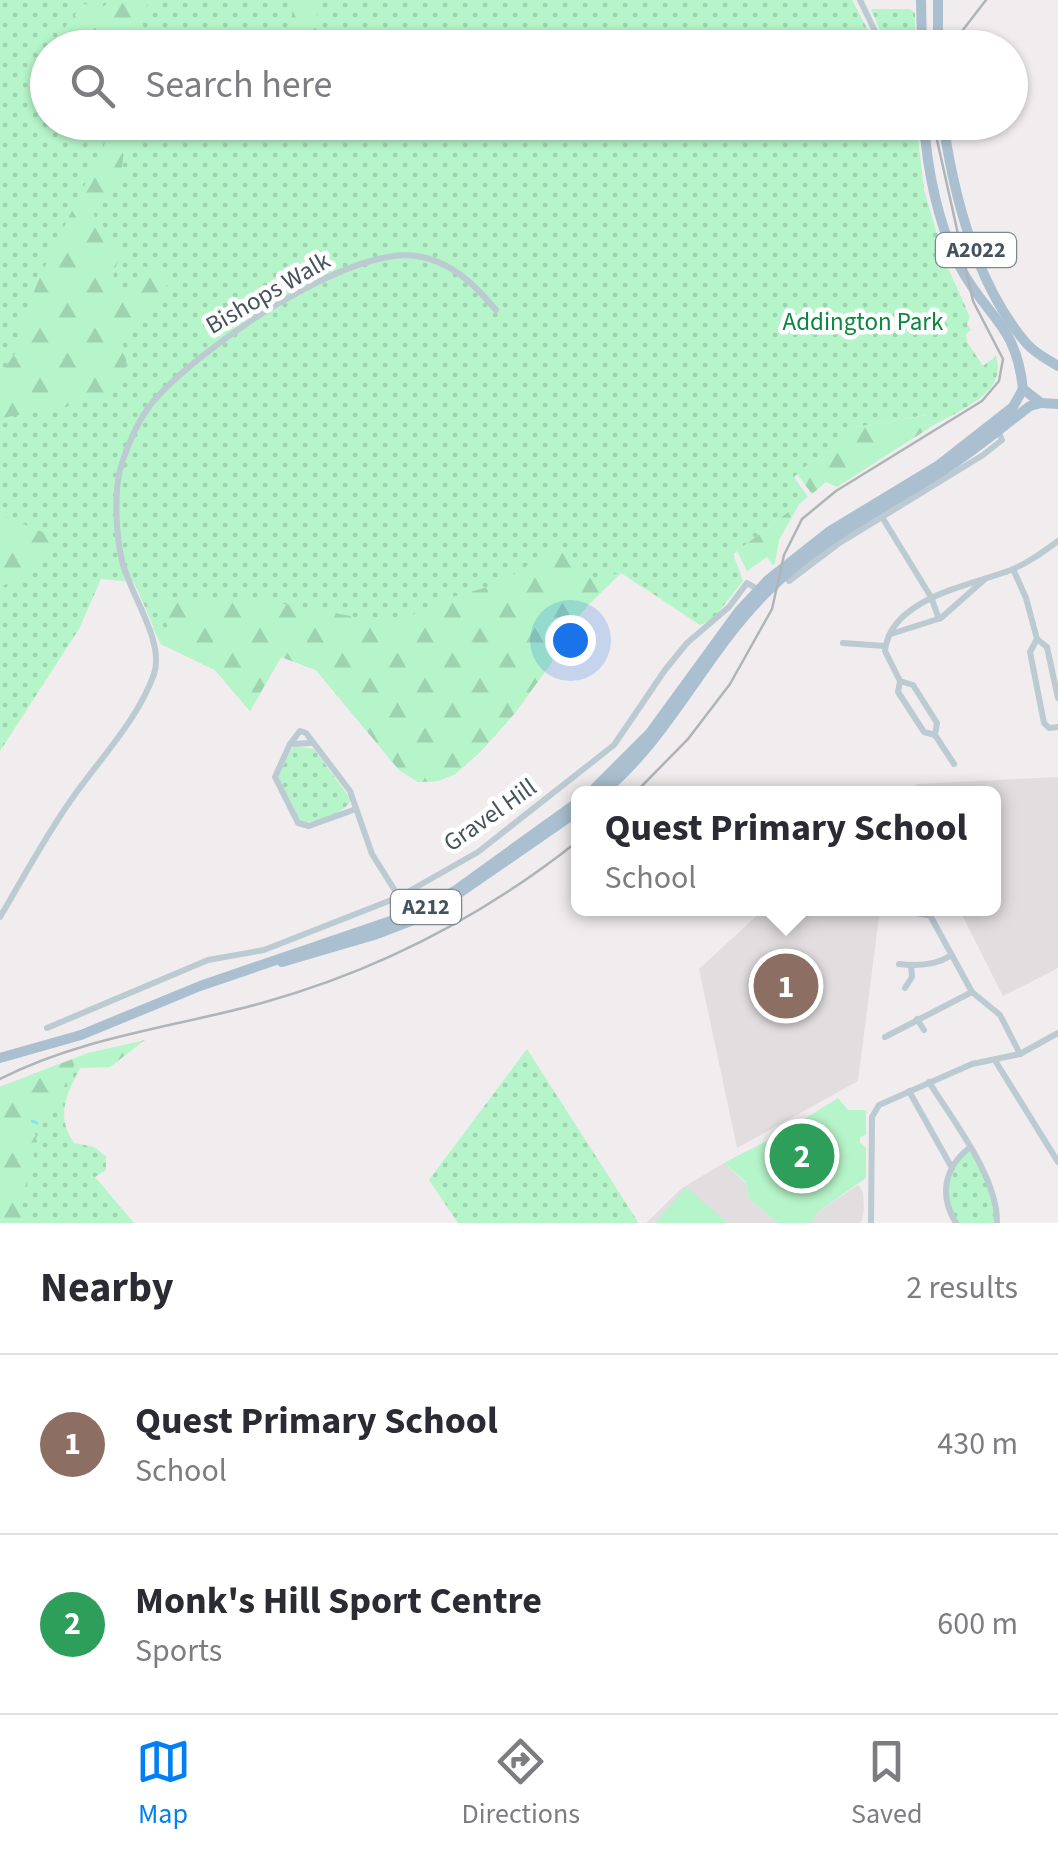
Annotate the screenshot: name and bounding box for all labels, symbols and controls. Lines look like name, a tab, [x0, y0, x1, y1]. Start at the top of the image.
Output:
search box	[30, 30, 1028, 140]
icon: search	[65, 58, 120, 113]
text: Search here	[145, 58, 332, 112]
road number: A2022	[936, 233, 1016, 267]
street label: Bishops Walk	[199, 243, 337, 343]
park label: Addington Park	[783, 304, 944, 340]
your location	[545, 615, 596, 666]
street label: Gravel Hill	[436, 770, 544, 860]
popup	[571, 786, 1001, 916]
text: Quest Primary School	[605, 801, 967, 855]
text: School	[605, 855, 697, 901]
road number: A212	[391, 890, 461, 924]
pin: 1	[754, 948, 818, 1024]
pin: 2	[770, 1118, 834, 1194]
text: Nearby	[40, 1258, 174, 1318]
text: 2 results	[906, 1265, 1018, 1311]
text: Quest Primary School	[135, 1394, 498, 1448]
text: 1	[64, 1421, 81, 1467]
text: 430 m	[937, 1421, 1018, 1467]
text: School	[135, 1448, 227, 1494]
text: Monk's Hill Sport Centre	[135, 1574, 542, 1628]
text: 2	[64, 1601, 81, 1647]
text: 600 m	[937, 1601, 1018, 1647]
text: Sports	[135, 1628, 222, 1674]
tab: Map	[136, 1734, 191, 1834]
tab: Directions	[462, 1734, 580, 1834]
tab: Saved	[851, 1734, 922, 1834]

